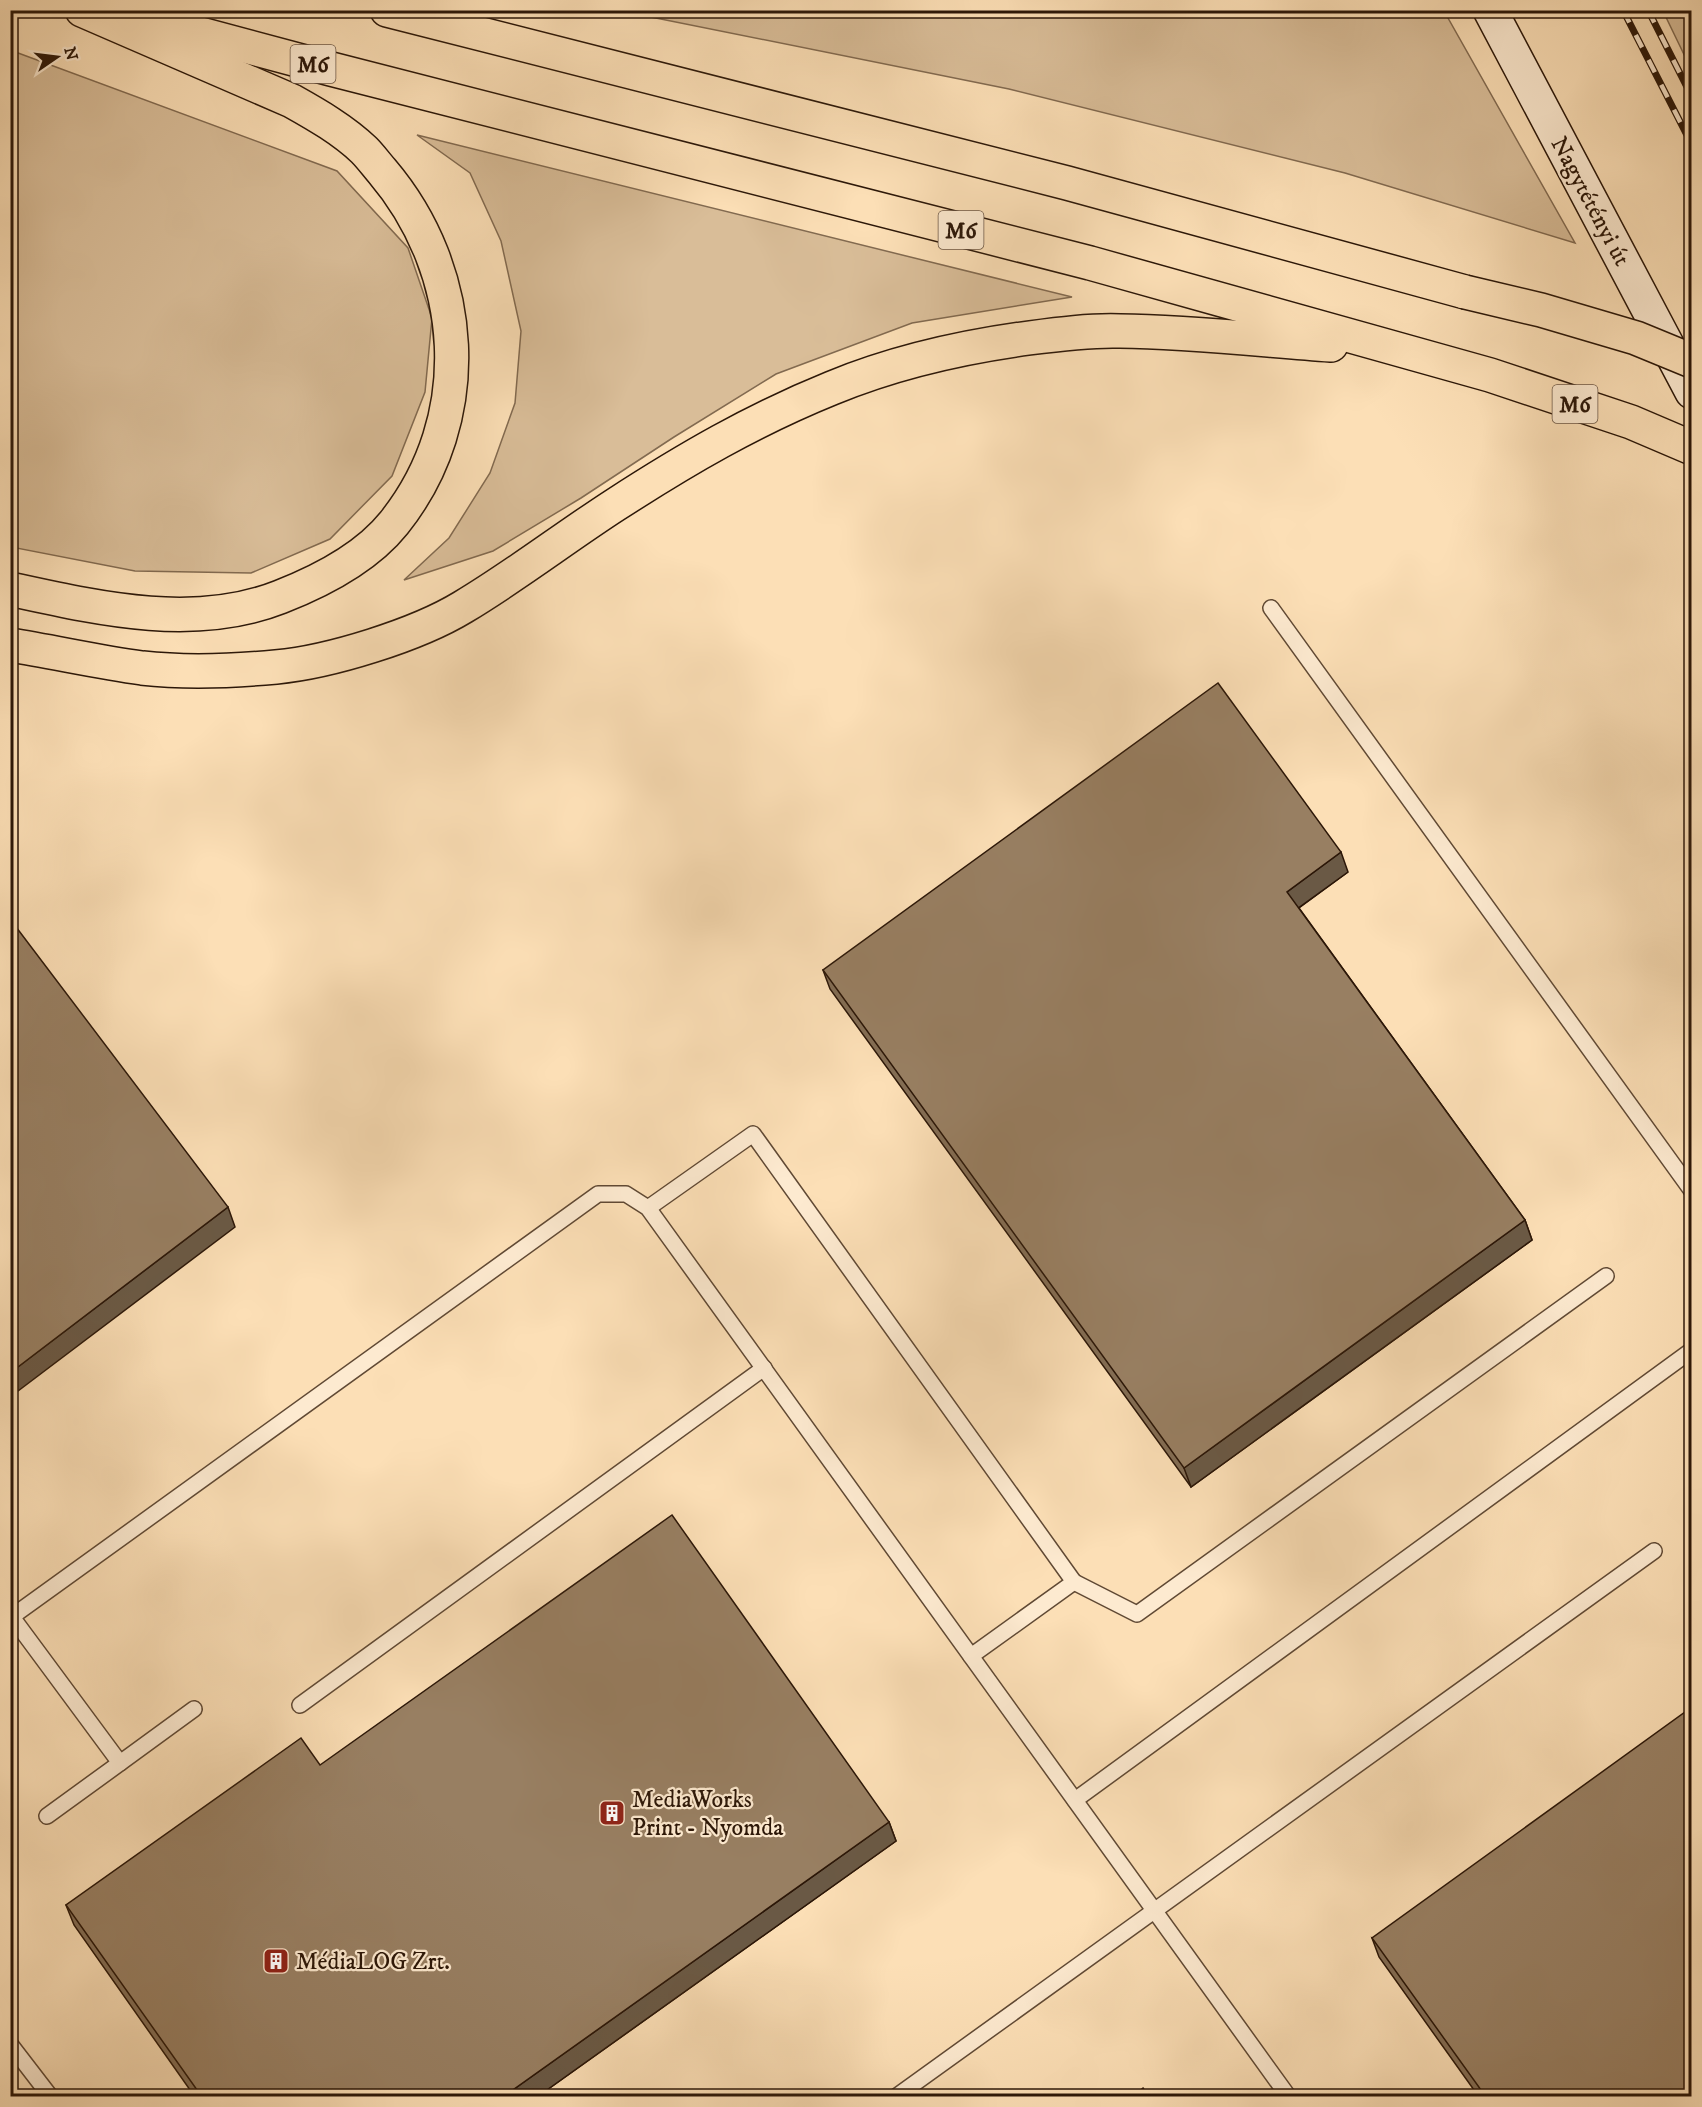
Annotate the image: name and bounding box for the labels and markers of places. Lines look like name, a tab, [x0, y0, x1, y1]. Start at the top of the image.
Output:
place label: MediaWorks Print - Nyomda	[632, 1785, 784, 1843]
building icon: MediaWorks Print - Nyomda	[597, 1798, 627, 1828]
building icon: MédiaLOG Zrt.	[261, 1946, 291, 1976]
place label: MédiaLOG Zrt.	[296, 1947, 450, 1977]

